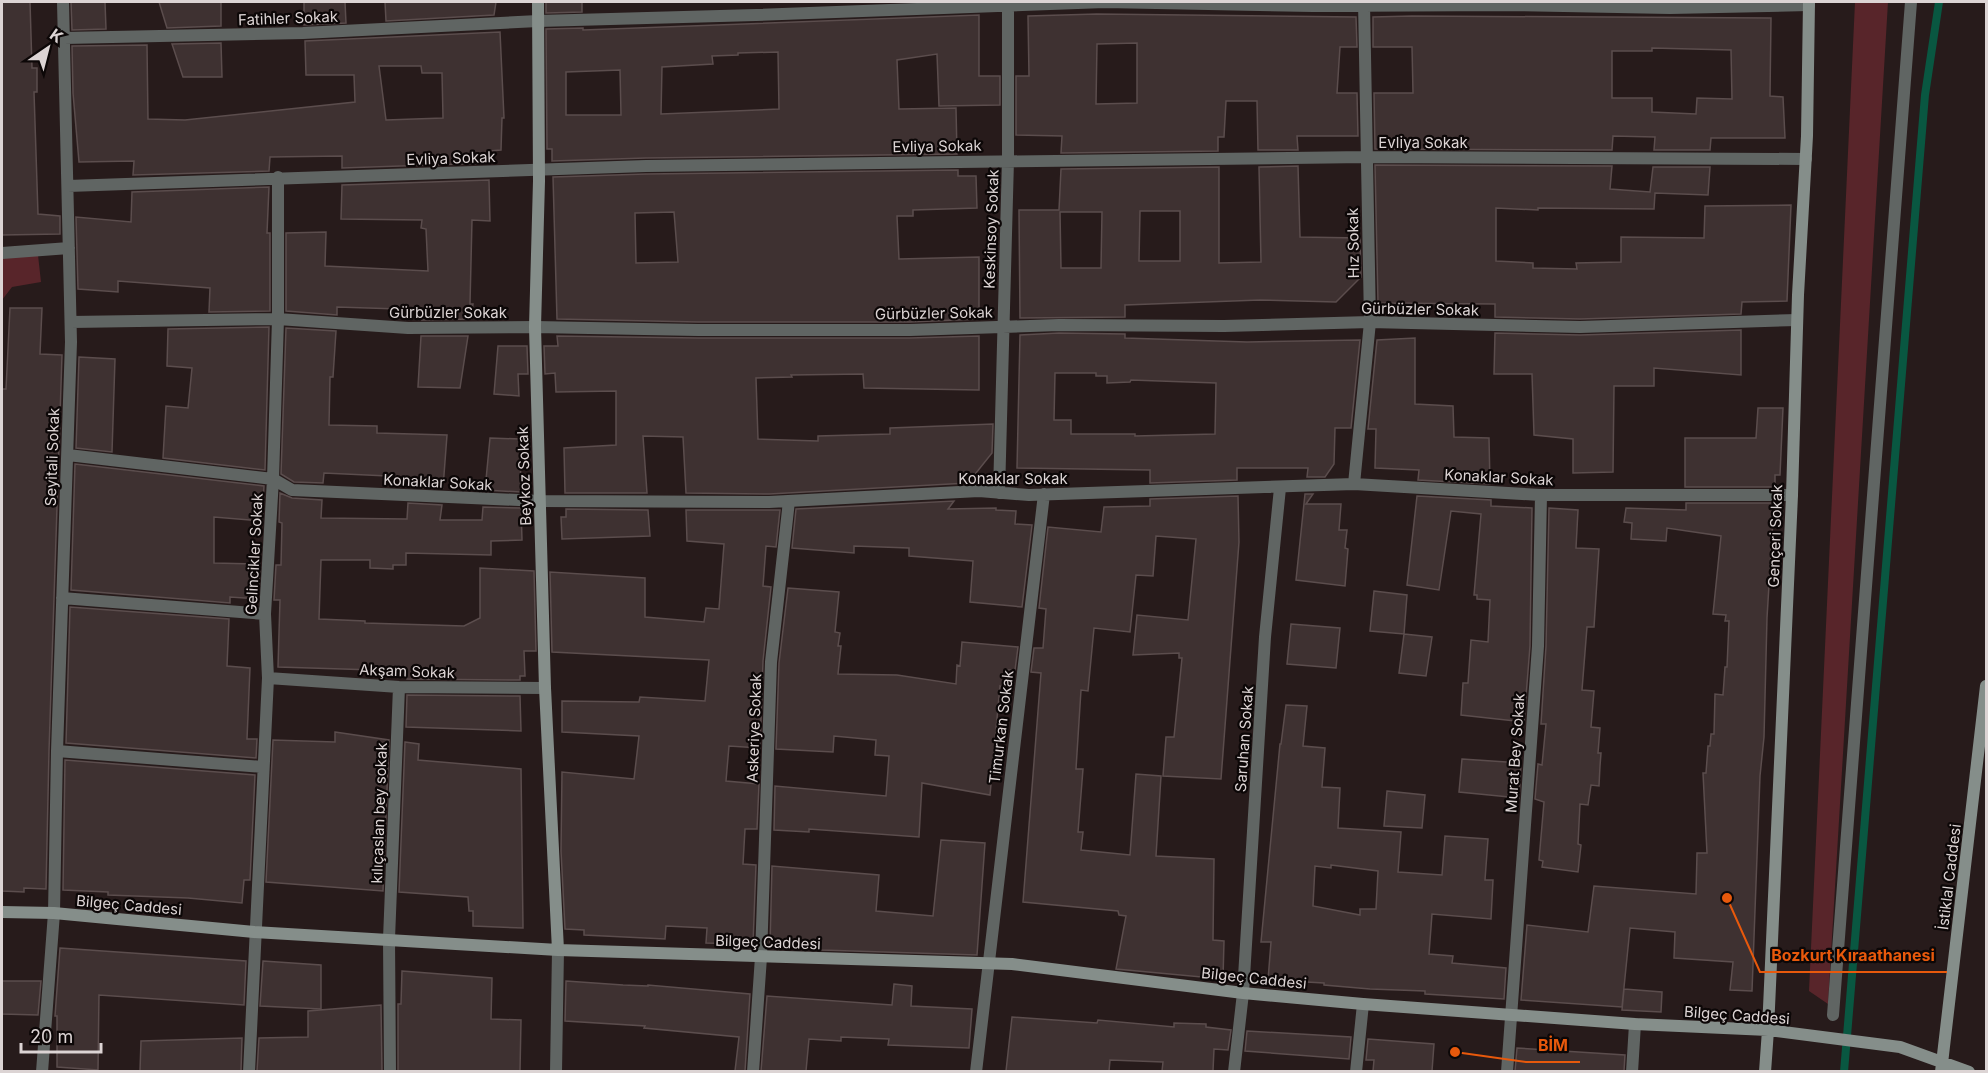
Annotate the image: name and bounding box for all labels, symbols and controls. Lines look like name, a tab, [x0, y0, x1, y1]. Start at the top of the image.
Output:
street label: Fatihler Sokak	[238, 7, 339, 29]
north arrow	[18, 18, 78, 78]
text: K	[46, 24, 67, 47]
street label: Evliya Sokak	[1378, 133, 1468, 152]
street label: Evliya Sokak	[892, 136, 983, 156]
street label: Evliya Sokak	[406, 147, 497, 169]
street label: Keskinsoy Sokak	[979, 168, 1003, 289]
street label: Hız Sokak	[1343, 207, 1363, 279]
street label: Gürbüzler Sokak	[1361, 298, 1480, 320]
street label: Gürbüzler Sokak	[875, 302, 994, 324]
street label: Gürbüzler Sokak	[389, 303, 508, 322]
street label: Seyitali Sokak	[41, 407, 63, 507]
street label: Beykoz Sokak	[513, 425, 535, 526]
street label: Konaklar Sokak	[1444, 465, 1555, 489]
street label: Konaklar Sokak	[958, 469, 1068, 488]
street label: Konaklar Sokak	[383, 470, 494, 494]
street label: Gençeri Sokak	[1764, 483, 1786, 588]
street label: Gelincikler Sokak	[241, 492, 267, 616]
street label: Akşam Sokak	[359, 660, 456, 682]
street label: Timurkan Sokak	[985, 668, 1017, 785]
street label: Askeriye Sokak	[743, 672, 765, 783]
street label: Saruhan Sokak	[1231, 684, 1257, 793]
street label: Murat Bey Sokak	[1501, 692, 1529, 814]
street label: kılıçaslan bey sokak	[367, 741, 391, 884]
street label: İstiklal Caddesi	[1933, 823, 1965, 931]
street label: Bilgeç Caddesi	[75, 891, 183, 919]
street label: Bilgeç Caddesi	[715, 931, 821, 953]
callout: Bozkurt Kıraathanesi	[1760, 938, 1947, 972]
text: Bozkurt Kıraathanesi	[1771, 945, 1935, 965]
street label: Bilgeç Caddesi	[1200, 963, 1308, 993]
street label: Bilgeç Caddesi	[1684, 1002, 1790, 1028]
scale bar	[21, 1016, 100, 1054]
text: 20 m	[30, 1026, 73, 1047]
callout: BİM	[1526, 1028, 1580, 1062]
text: BİM	[1538, 1035, 1568, 1055]

